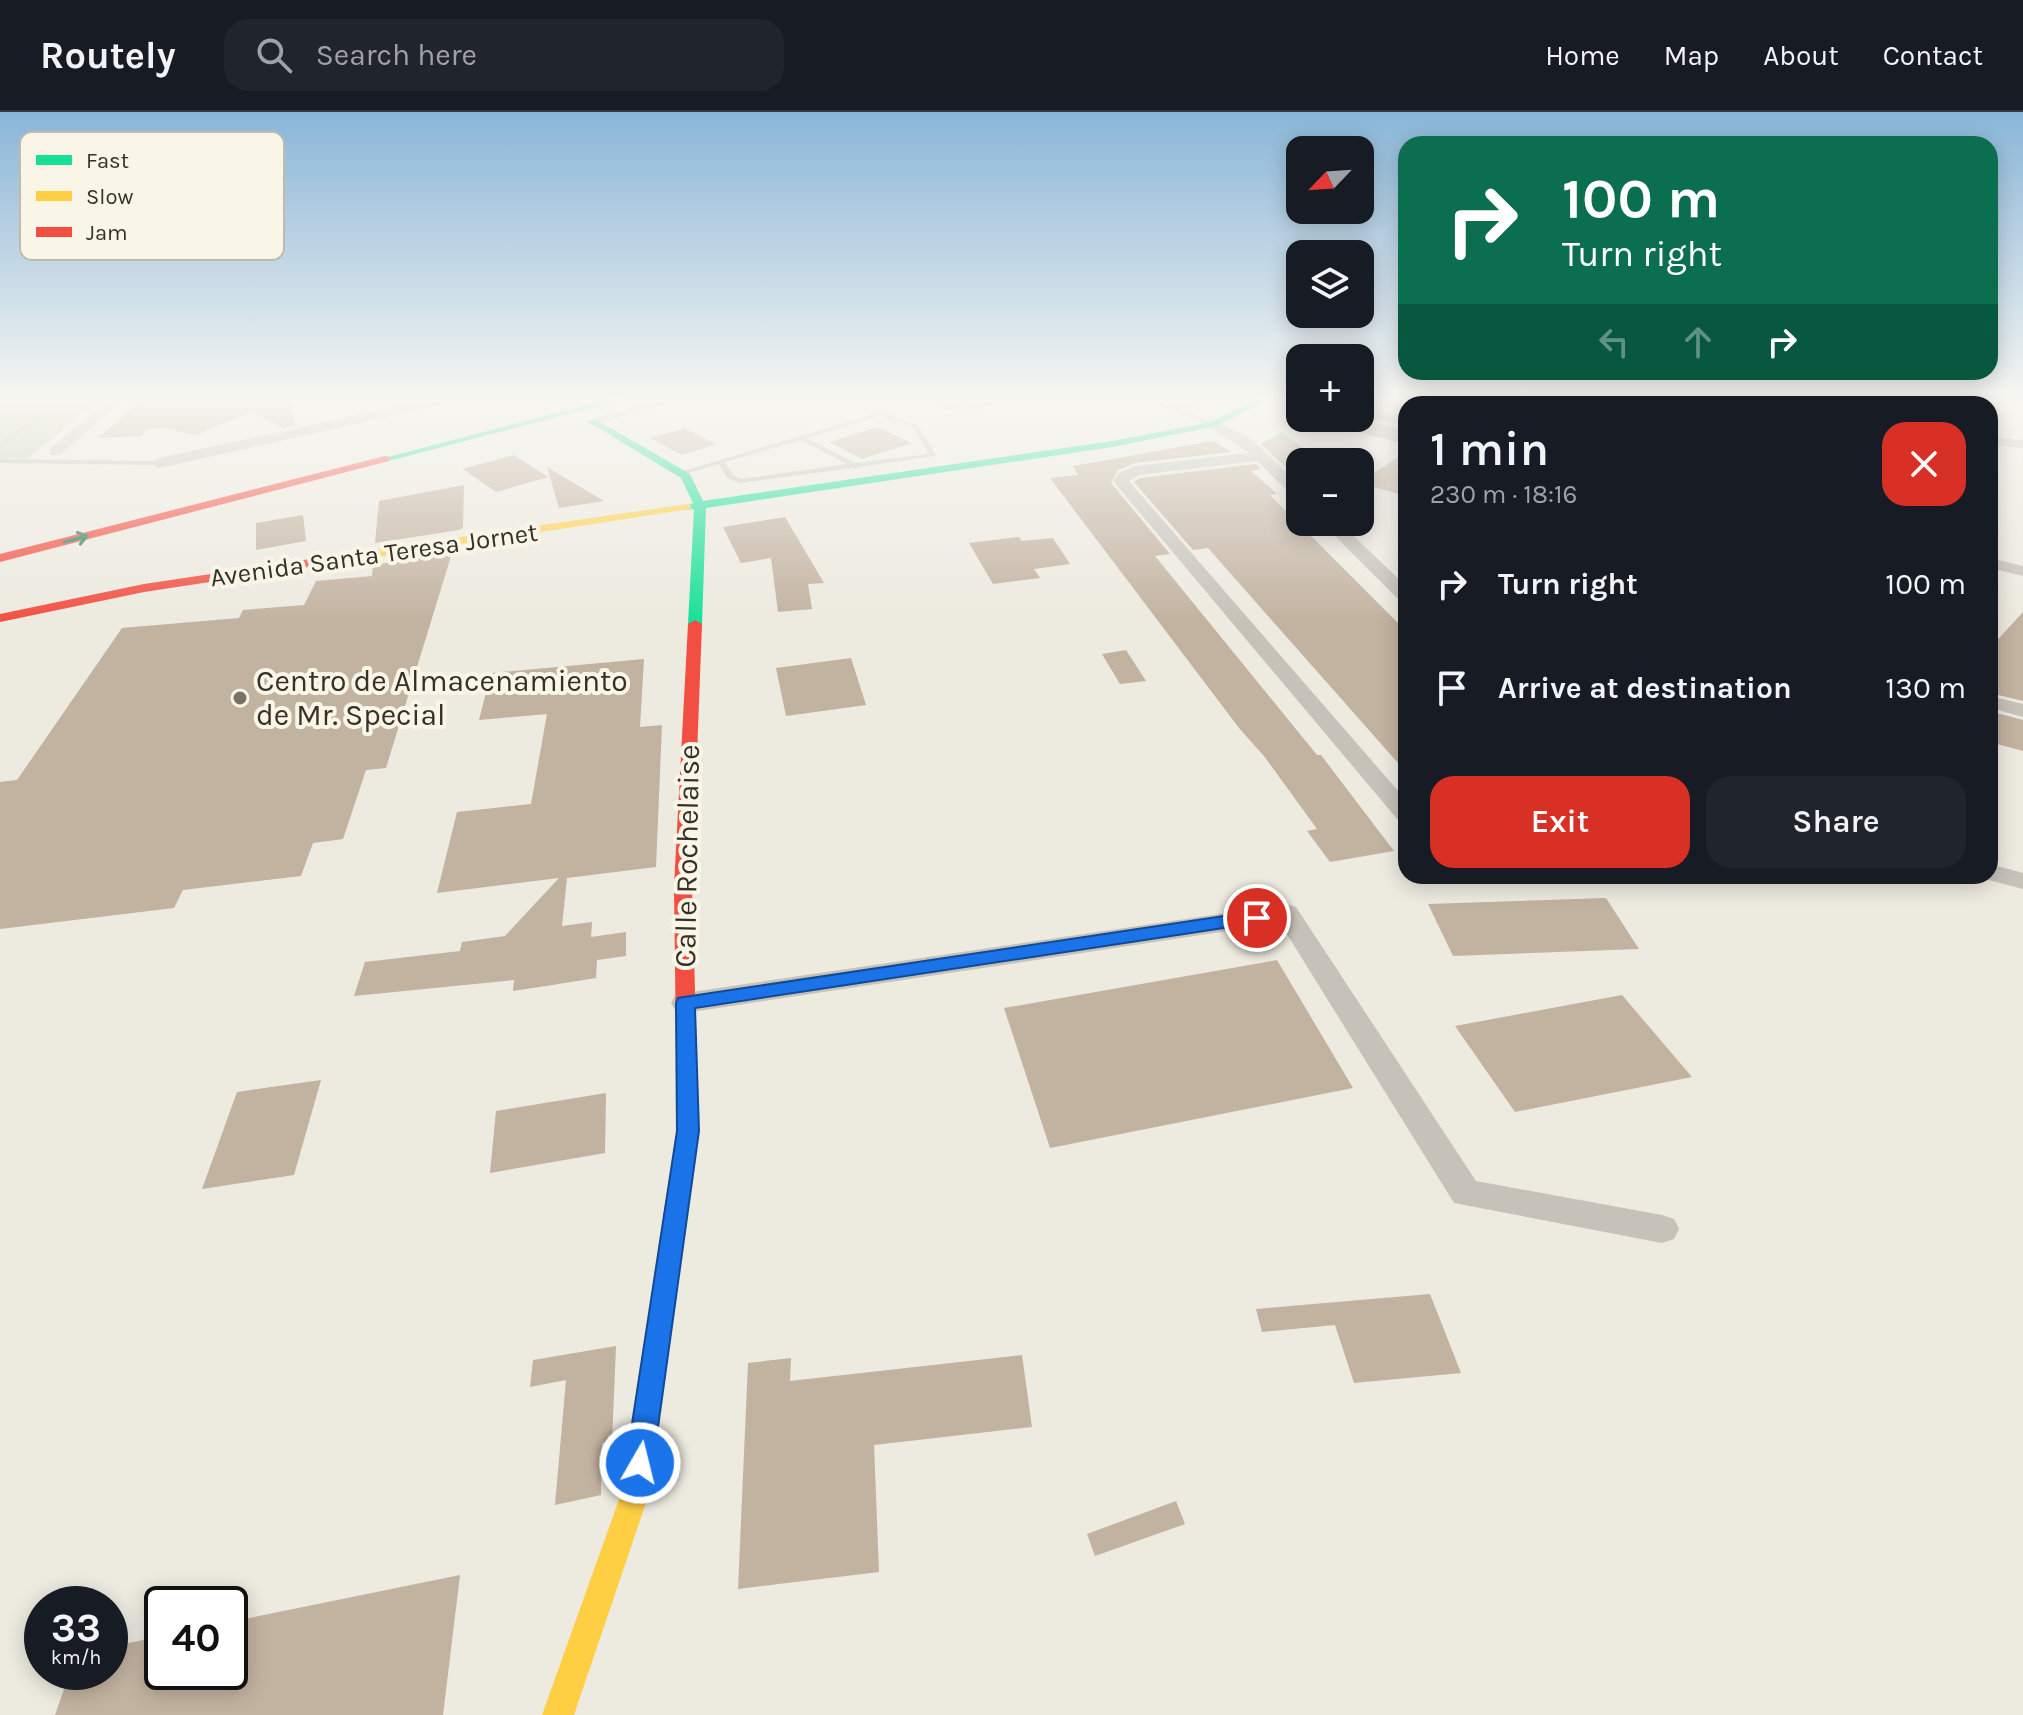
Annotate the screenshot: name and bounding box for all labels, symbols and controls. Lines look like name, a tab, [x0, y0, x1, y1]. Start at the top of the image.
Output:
search box	[224, 19, 784, 91]
text: Routely	[40, 33, 176, 78]
icon: search	[252, 33, 296, 77]
text: Search here	[316, 37, 477, 73]
text: Home	[1545, 39, 1620, 72]
text: Map	[1664, 39, 1719, 72]
text: About	[1763, 39, 1839, 72]
text: Contact	[1883, 39, 1983, 72]
legend	[20, 132, 284, 260]
north arrow	[1286, 136, 1374, 224]
map controls	[1286, 136, 1374, 536]
text: Fast	[86, 148, 129, 174]
text: 100 m	[1562, 166, 1720, 231]
icon: right	[1430, 168, 1534, 272]
text: Slow	[86, 184, 133, 210]
text: Jam	[86, 220, 128, 246]
text: Turn right	[1562, 233, 1722, 275]
button: layers	[1286, 240, 1374, 328]
icon: left	[1592, 320, 1636, 364]
icon: ahead	[1676, 320, 1720, 364]
icon: right	[1760, 320, 1804, 364]
button: +	[1286, 344, 1374, 432]
text: 1 min	[1430, 421, 1549, 477]
button: close	[1882, 422, 1966, 506]
button: −	[1286, 448, 1374, 536]
text: 230 m · 18:16	[1430, 479, 1577, 510]
street label: Avenida Santa Teresa Jornet	[208, 517, 540, 593]
one-way arrow	[62, 530, 88, 545]
icon: right	[1430, 562, 1474, 606]
text: Turn right	[1498, 566, 1638, 602]
text: 100 m	[1885, 566, 1966, 602]
place label: Centro de Almacenamiento de Mr. Special	[256, 663, 628, 733]
icon: arrive	[1430, 666, 1474, 710]
text: Arrive at destination	[1498, 670, 1792, 706]
text: 130 m	[1885, 670, 1966, 706]
marker: Centro de Almacenamiento de Mr. Special	[231, 689, 249, 707]
street label: Calle Rochelaise	[667, 744, 707, 968]
button: Exit	[1430, 776, 1690, 868]
button: Share	[1706, 776, 1966, 868]
pin	[1223, 884, 1291, 952]
icon: arrive	[1235, 896, 1279, 940]
position arrow	[598, 1421, 682, 1505]
speed limit sign: 40	[144, 1586, 248, 1690]
text: 33	[51, 1604, 101, 1651]
text: km/h	[51, 1646, 101, 1669]

